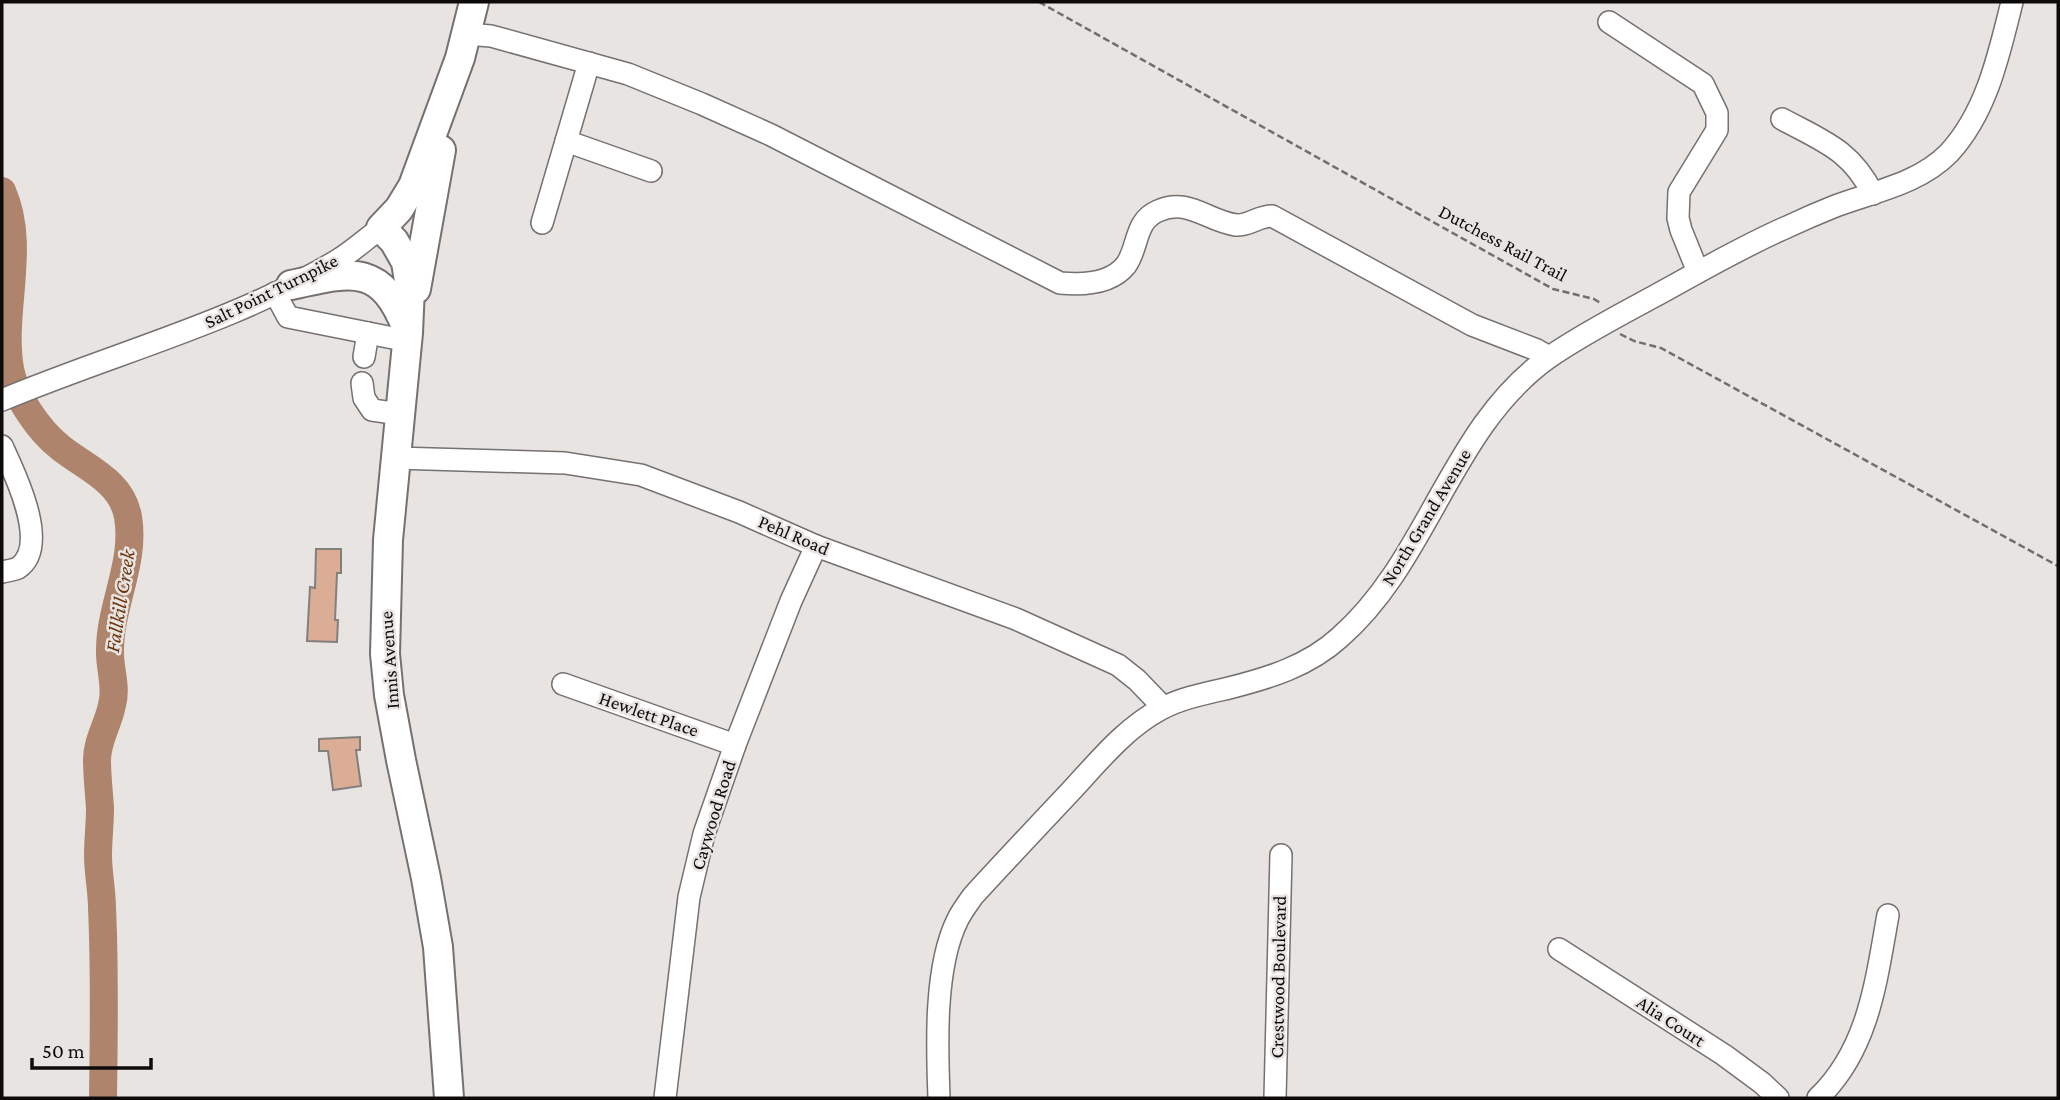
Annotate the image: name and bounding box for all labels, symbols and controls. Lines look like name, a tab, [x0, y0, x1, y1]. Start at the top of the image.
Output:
street label: Dutchess Rail Trail	[1435, 200, 1571, 286]
street label: Salt Point Turnpike	[201, 250, 341, 332]
street label: North Grand Avenue	[1377, 445, 1475, 589]
street label: Pehl Road	[755, 511, 833, 559]
water label: Fallkill Creek	[100, 547, 140, 654]
street label: Innis Avenue	[375, 610, 403, 710]
street label: Hewlett Place	[597, 687, 701, 741]
street label: Caywood Road	[686, 758, 740, 872]
street label: Crestwood Boulevard	[1266, 895, 1290, 1059]
street label: Alia Court	[1633, 991, 1710, 1051]
scale bar	[32, 1026, 150, 1070]
text: 50 m	[42, 1039, 85, 1063]

